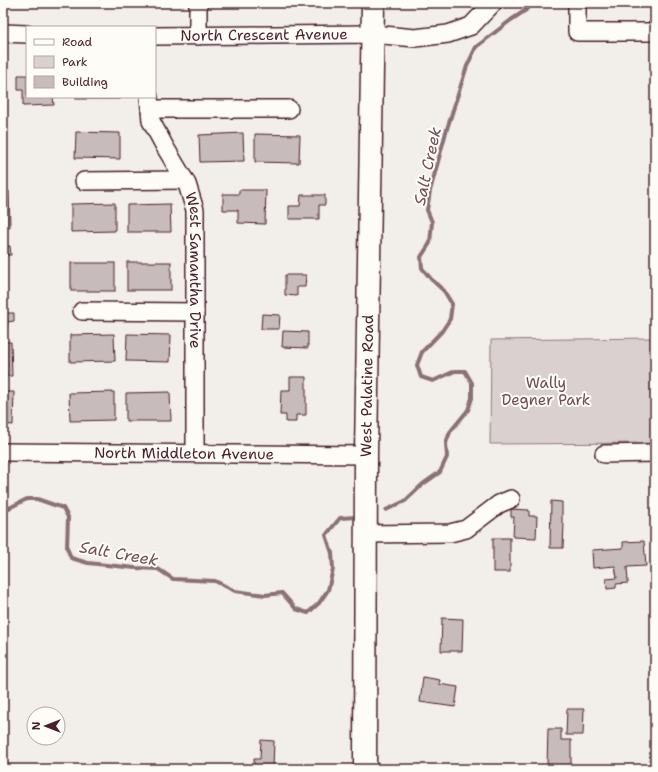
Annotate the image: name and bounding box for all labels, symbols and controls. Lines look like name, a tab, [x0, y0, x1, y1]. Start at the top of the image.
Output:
street label: North Crescent Avenue	[180, 24, 348, 46]
legend	[26, 26, 156, 98]
text: Road	[62, 34, 93, 50]
text: Park	[62, 54, 88, 70]
text: Building	[62, 74, 108, 90]
water label: Salt Creek	[409, 125, 446, 207]
street label: West Samantha Drive	[180, 190, 206, 348]
street label: West Palatine Road	[356, 314, 378, 457]
park label: Wally Degner Park	[502, 373, 590, 410]
street label: North Middleton Avenue	[94, 443, 274, 464]
water label: Salt Creek	[78, 536, 160, 571]
north arrow	[26, 706, 66, 746]
text: N	[29, 721, 44, 730]

